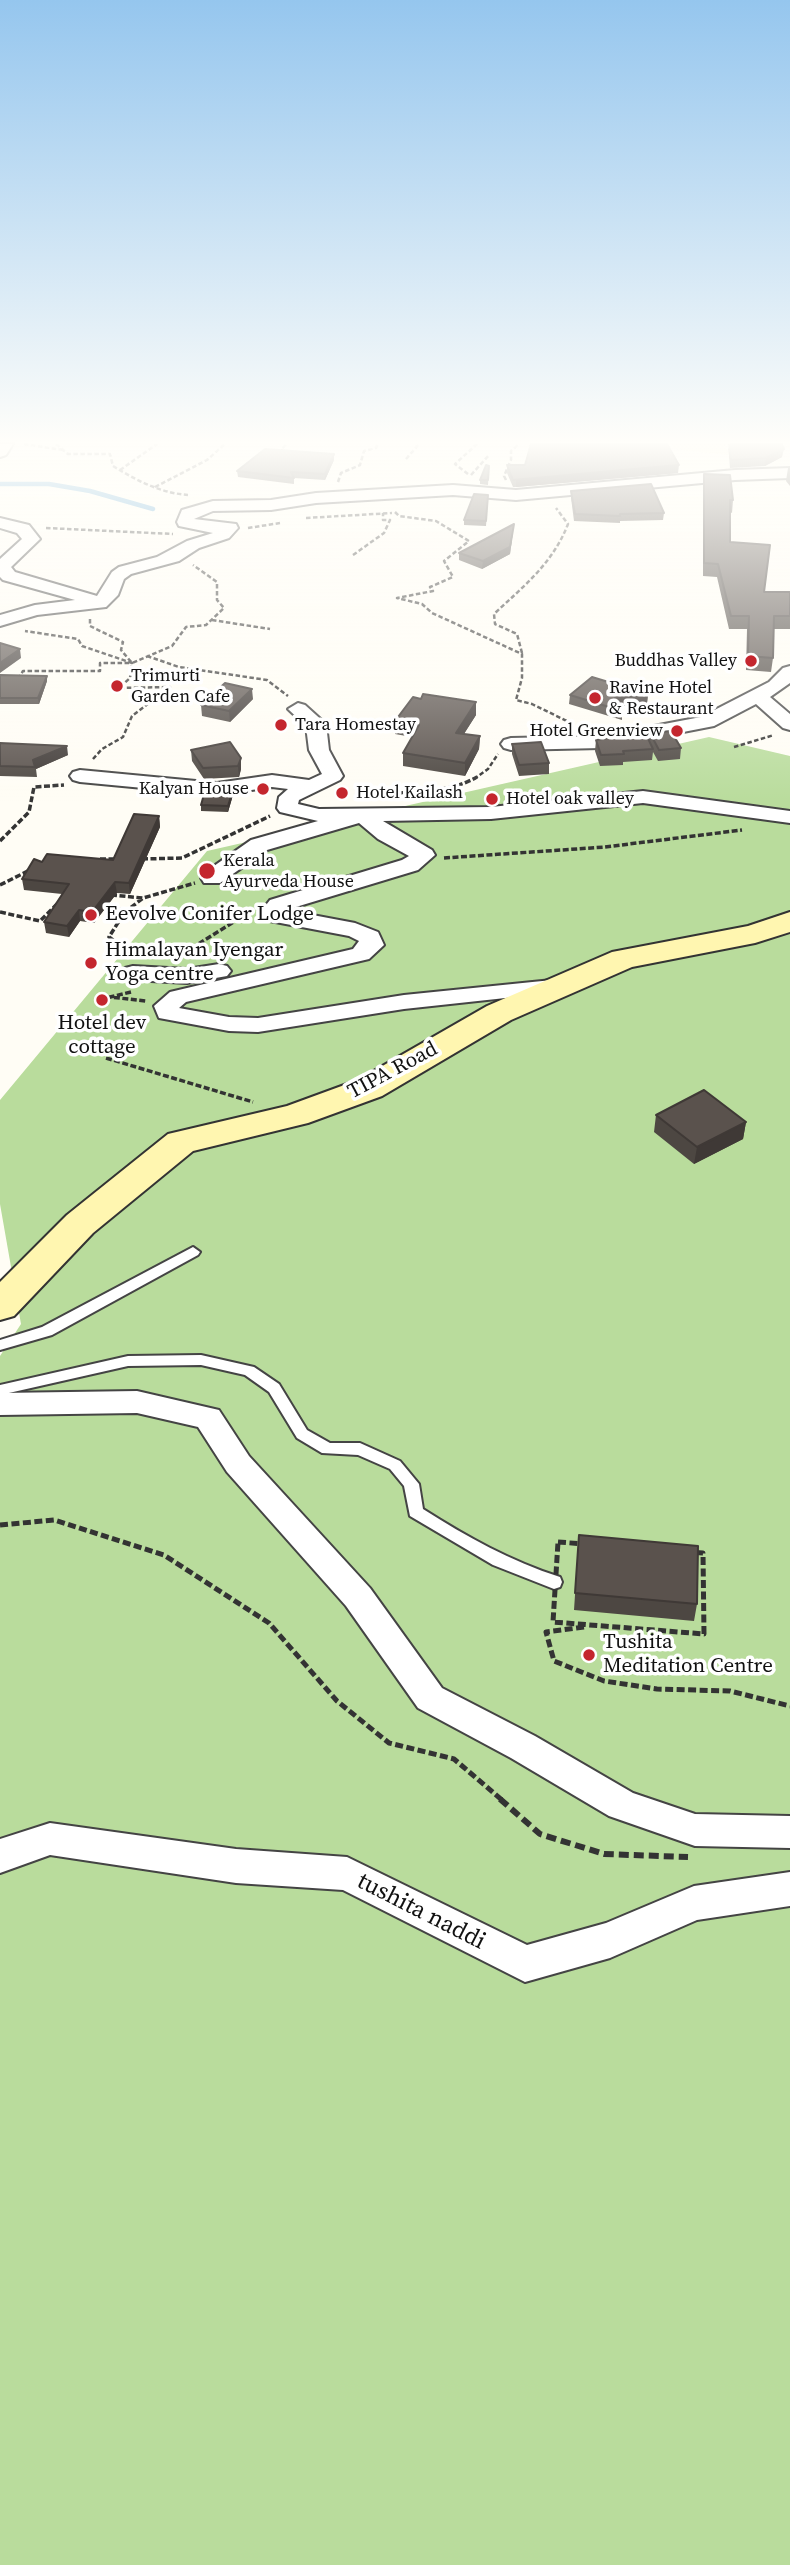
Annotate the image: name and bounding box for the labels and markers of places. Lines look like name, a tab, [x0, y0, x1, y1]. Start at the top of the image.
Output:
place label: Buddhas Valley	[615, 650, 737, 672]
marker: Buddhas Valley	[743, 653, 759, 669]
place label: Trimurti Garden Cafe	[131, 665, 230, 708]
place label: Ravine Hotel & Restaurant	[609, 677, 713, 720]
marker: Trimurti Garden Cafe	[109, 678, 125, 694]
marker: Ravine Hotel & Restaurant	[587, 690, 603, 706]
place label: Tara Homestay	[295, 714, 416, 736]
marker: Tara Homestay	[273, 717, 289, 733]
place label: Hotel Greenview	[529, 720, 663, 742]
marker: Hotel Greenview	[669, 723, 685, 739]
place label: Kalyan House	[139, 778, 249, 800]
marker: Kalyan House	[255, 781, 271, 797]
place label: Hotel Kailash	[356, 782, 463, 804]
marker: Hotel Kailash	[334, 785, 350, 801]
place label: Hotel oak valley	[506, 788, 634, 810]
marker: Hotel oak valley	[484, 791, 500, 807]
place label: Kerala Ayurveda House	[223, 850, 354, 892]
marker: Kerala Ayurveda House	[197, 861, 217, 881]
place label: Eevolve Conifer Lodge	[105, 902, 314, 928]
marker: Eevolve Conifer Lodge	[83, 907, 99, 923]
place label: Himalayan Iyengar Yoga centre	[105, 938, 283, 988]
marker: Himalayan Iyengar Yoga centre	[83, 955, 99, 971]
marker: Hotel dev cottage	[94, 992, 110, 1008]
place label: Hotel dev cottage	[58, 1011, 146, 1061]
place label: Tushita Meditation Centre	[603, 1630, 773, 1680]
marker: Tushita Meditation Centre	[581, 1647, 597, 1663]

